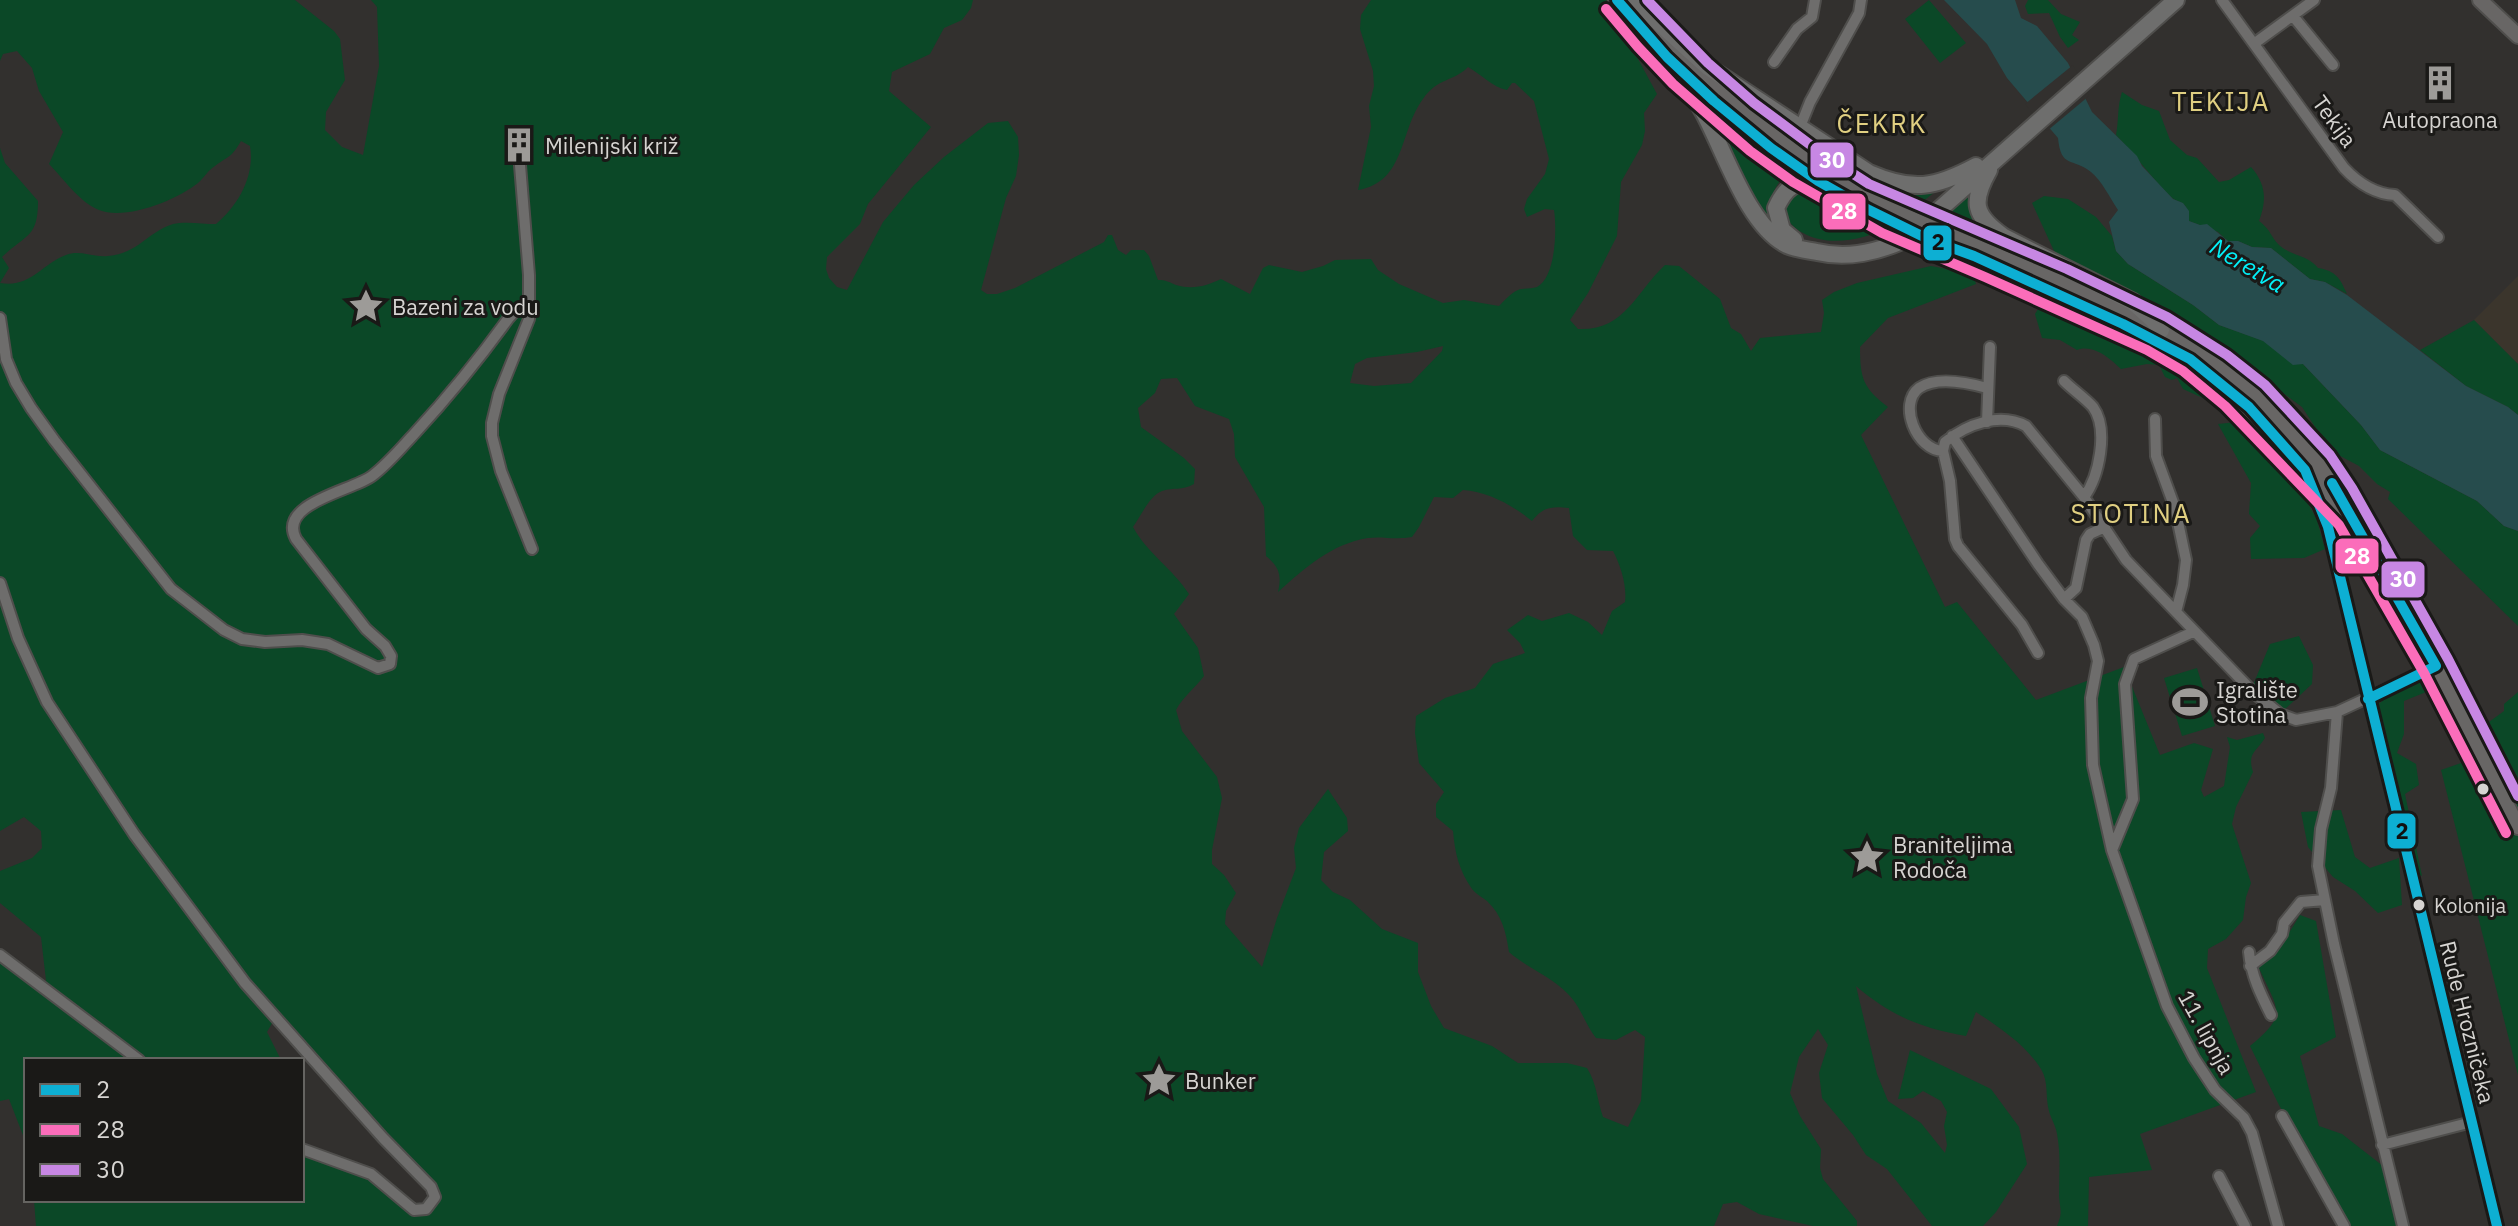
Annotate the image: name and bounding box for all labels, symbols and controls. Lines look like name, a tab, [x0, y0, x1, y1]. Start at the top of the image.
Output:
building icon: Autopraona	[2421, 64, 2459, 102]
district label: TEKIJA	[2172, 84, 2270, 118]
street label: Tekija	[2306, 89, 2364, 153]
place label: Autopraona	[2382, 105, 2498, 134]
district label: ČEKRK	[1837, 106, 1927, 140]
building icon: Milenijski križ	[500, 126, 538, 164]
place label: Milenijski križ	[545, 131, 678, 160]
line badge: 30	[1809, 141, 1855, 179]
text: 30	[1819, 145, 1845, 174]
line badge: 28	[1821, 192, 1867, 231]
text: 28	[1831, 196, 1857, 225]
line badge: 2	[1922, 224, 1953, 262]
text: 2	[1931, 227, 1945, 256]
water label: Neretva	[2204, 230, 2292, 300]
place icon: Bazeni za vodu	[347, 287, 385, 325]
place label: Bazeni za vodu	[392, 292, 539, 321]
district label: STOTINA	[2070, 496, 2192, 530]
line badge: 28	[2334, 537, 2380, 575]
text: 28	[2344, 541, 2370, 570]
line badge: 30	[2380, 560, 2426, 599]
text: 30	[2390, 564, 2416, 593]
place label: Igralište Stotina	[2216, 675, 2298, 729]
sports icon: Igralište Stotina	[2171, 683, 2209, 721]
unlabelled marker	[2475, 781, 2491, 797]
line badge: 2	[2386, 812, 2417, 850]
text: 2	[2395, 816, 2409, 845]
place label: Braniteljima Rodoča	[1893, 830, 2013, 884]
place icon: Braniteljima Rodoča	[1848, 838, 1886, 876]
place label: Kolonija	[2434, 892, 2506, 919]
marker: Kolonija	[2411, 897, 2427, 913]
street label: Rude Hrozničeka	[2434, 938, 2502, 1107]
street label: 11. lipnja	[2172, 985, 2242, 1079]
legend	[24, 1058, 304, 1202]
place icon: Bunker	[1140, 1061, 1178, 1099]
place label: Bunker	[1185, 1066, 1256, 1095]
text: 2	[96, 1073, 110, 1105]
text: 28	[96, 1113, 125, 1145]
text: 30	[96, 1153, 125, 1185]

